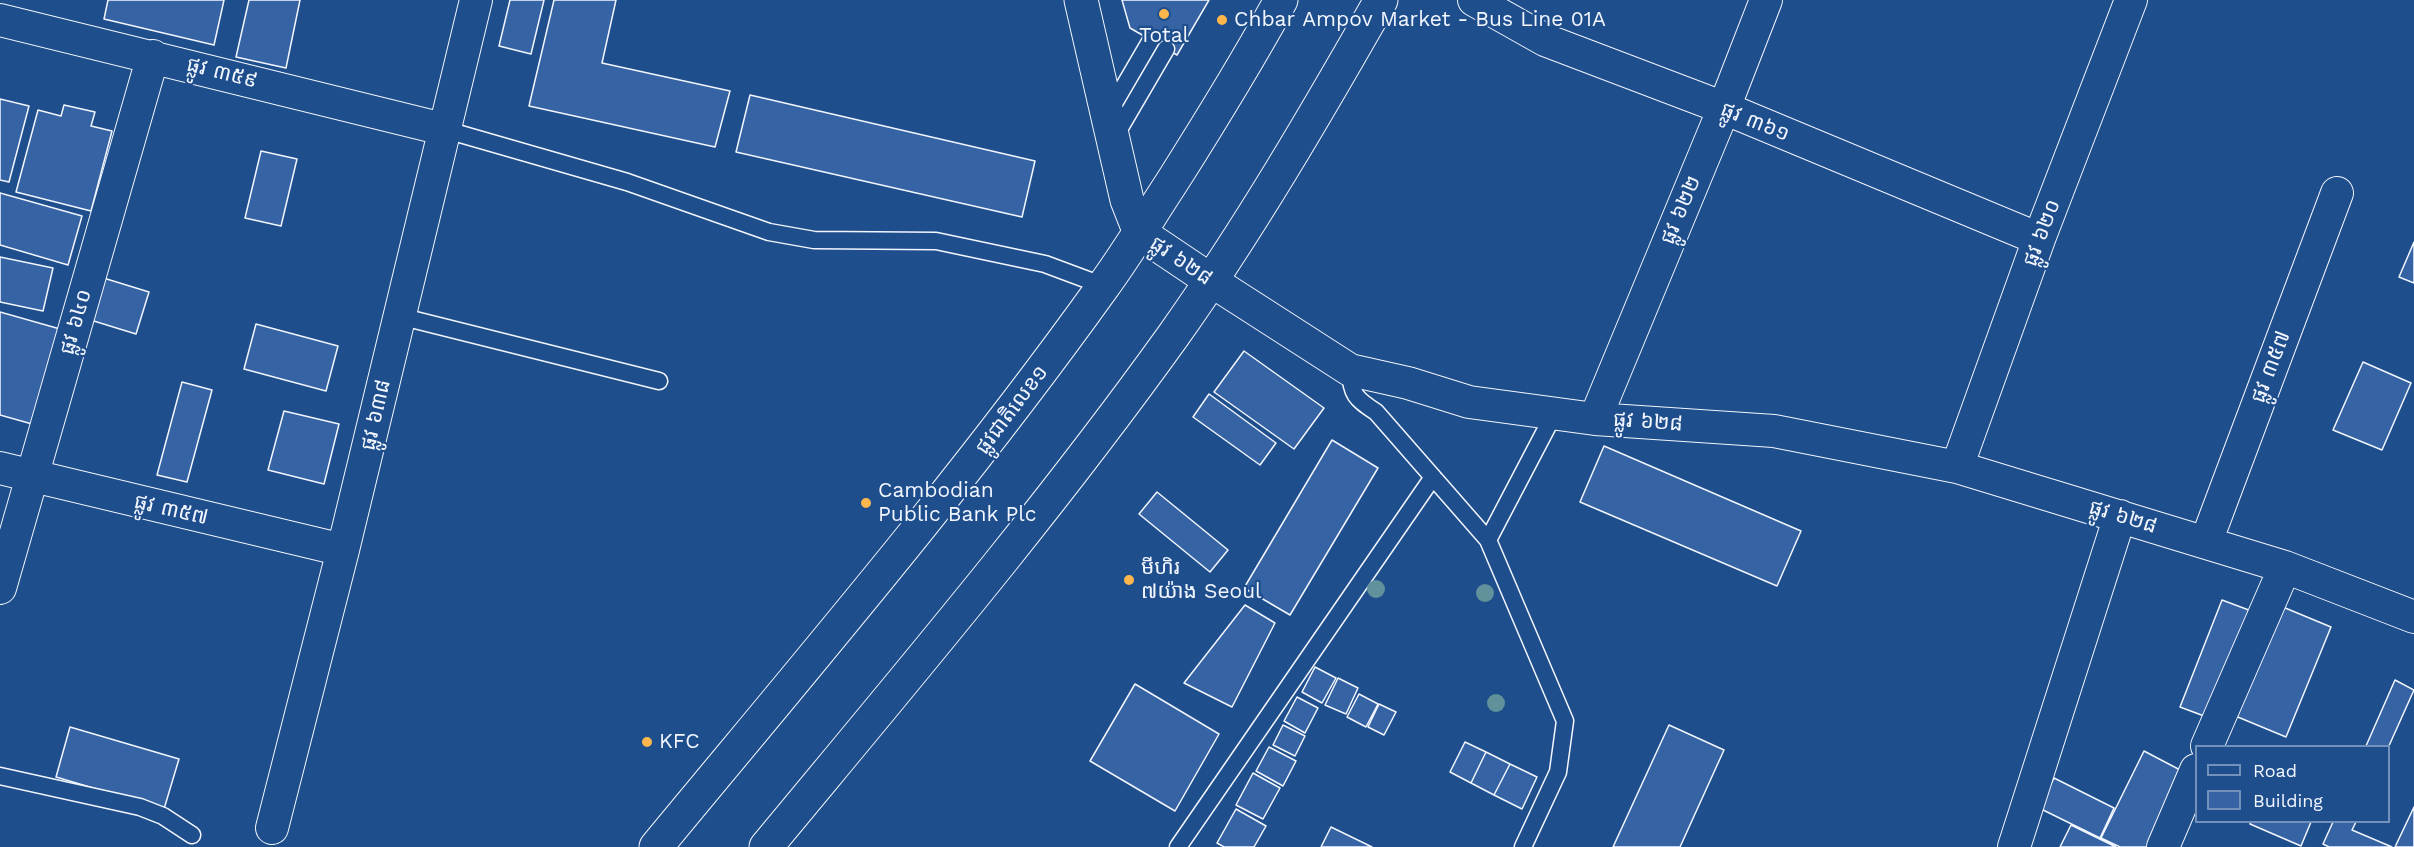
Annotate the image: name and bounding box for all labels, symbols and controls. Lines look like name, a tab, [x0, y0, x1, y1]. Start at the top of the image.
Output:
marker: Total	[1157, 7, 1171, 21]
place label: Chbar Ampov Market - Bus Line 01A	[1234, 7, 1606, 33]
marker: Chbar Ampov Market - Bus Line 01A	[1215, 13, 1229, 27]
place label: Total	[1139, 23, 1189, 49]
street label: ផ្លូវ ៣៥៩	[184, 52, 260, 94]
street label: ផ្លូវ ៣៦១	[1717, 97, 1793, 147]
street label: ផ្លូវ ៦២២	[1655, 172, 1707, 248]
street label: ផ្លូវ ៦២០	[2018, 196, 2066, 270]
street label: ផ្លូវ ៦២៨	[1145, 231, 1217, 291]
street label: ផ្លូវ ៦៤០	[55, 286, 97, 358]
street label: ផ្លូវ ៣៥៧	[2246, 327, 2296, 407]
street label: ផ្លូវជាតិលេខ១	[970, 360, 1054, 460]
street label: ផ្លូវ ៦៣៨	[356, 377, 396, 453]
street label: ផ្លូវ ៦២៨	[1612, 407, 1684, 437]
place label: Cambodian Public Bank Plc	[878, 478, 1037, 528]
street label: ផ្លូវ ៣៥៧	[132, 489, 210, 531]
street label: ផ្លូវ ៦២៨	[2086, 495, 2160, 539]
marker: Cambodian Public Bank Plc	[859, 496, 873, 510]
place label: មីហិរ ៧យ៉ាង Seoul	[1141, 555, 1262, 605]
marker: មីហិរ ៧យ៉ាង Seoul	[1122, 573, 1136, 587]
place label: KFC	[659, 729, 700, 755]
marker: KFC	[640, 735, 654, 749]
legend	[2195, 745, 2390, 823]
text: Road	[2253, 760, 2297, 781]
text: Building	[2253, 790, 2323, 811]

